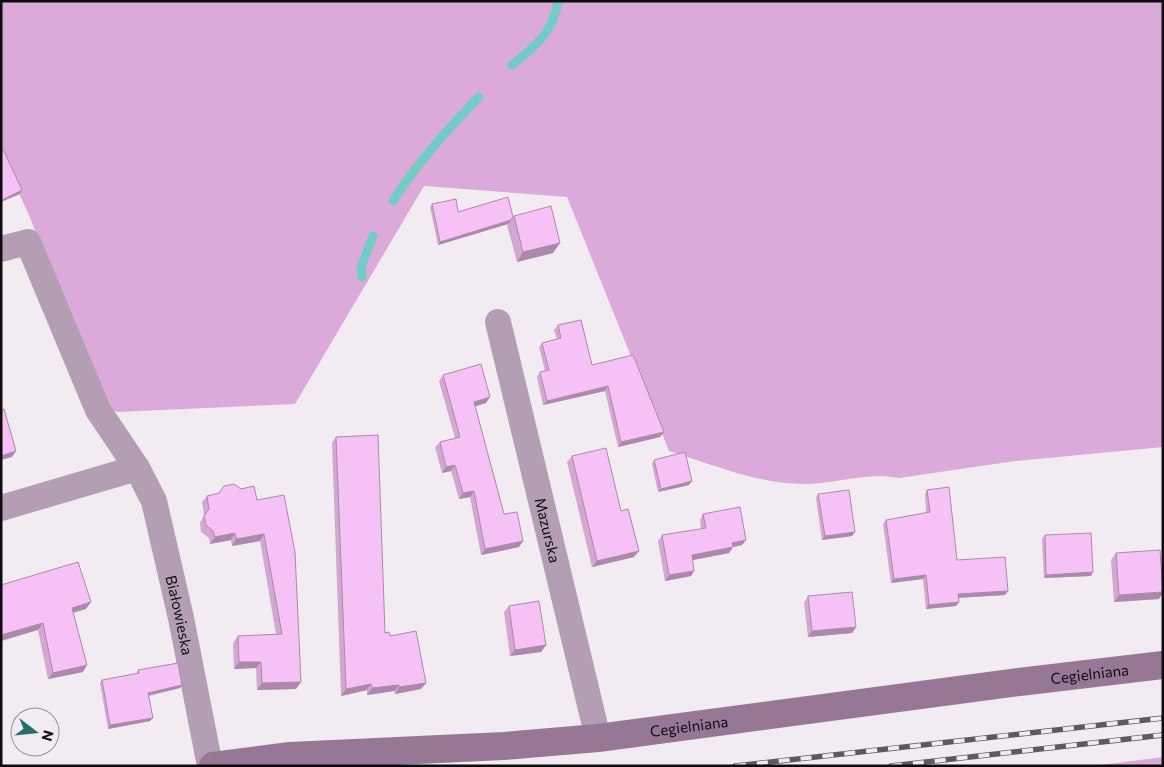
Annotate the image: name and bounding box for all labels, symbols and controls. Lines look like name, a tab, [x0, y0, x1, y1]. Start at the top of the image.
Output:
street label: Mazurska	[531, 496, 565, 565]
street label: Białowieska	[162, 573, 197, 657]
street label: Cegielniana	[1049, 660, 1130, 687]
north arrow	[10, 707, 60, 757]
street label: Cegielniana	[649, 712, 729, 740]
text: N	[38, 728, 58, 743]

